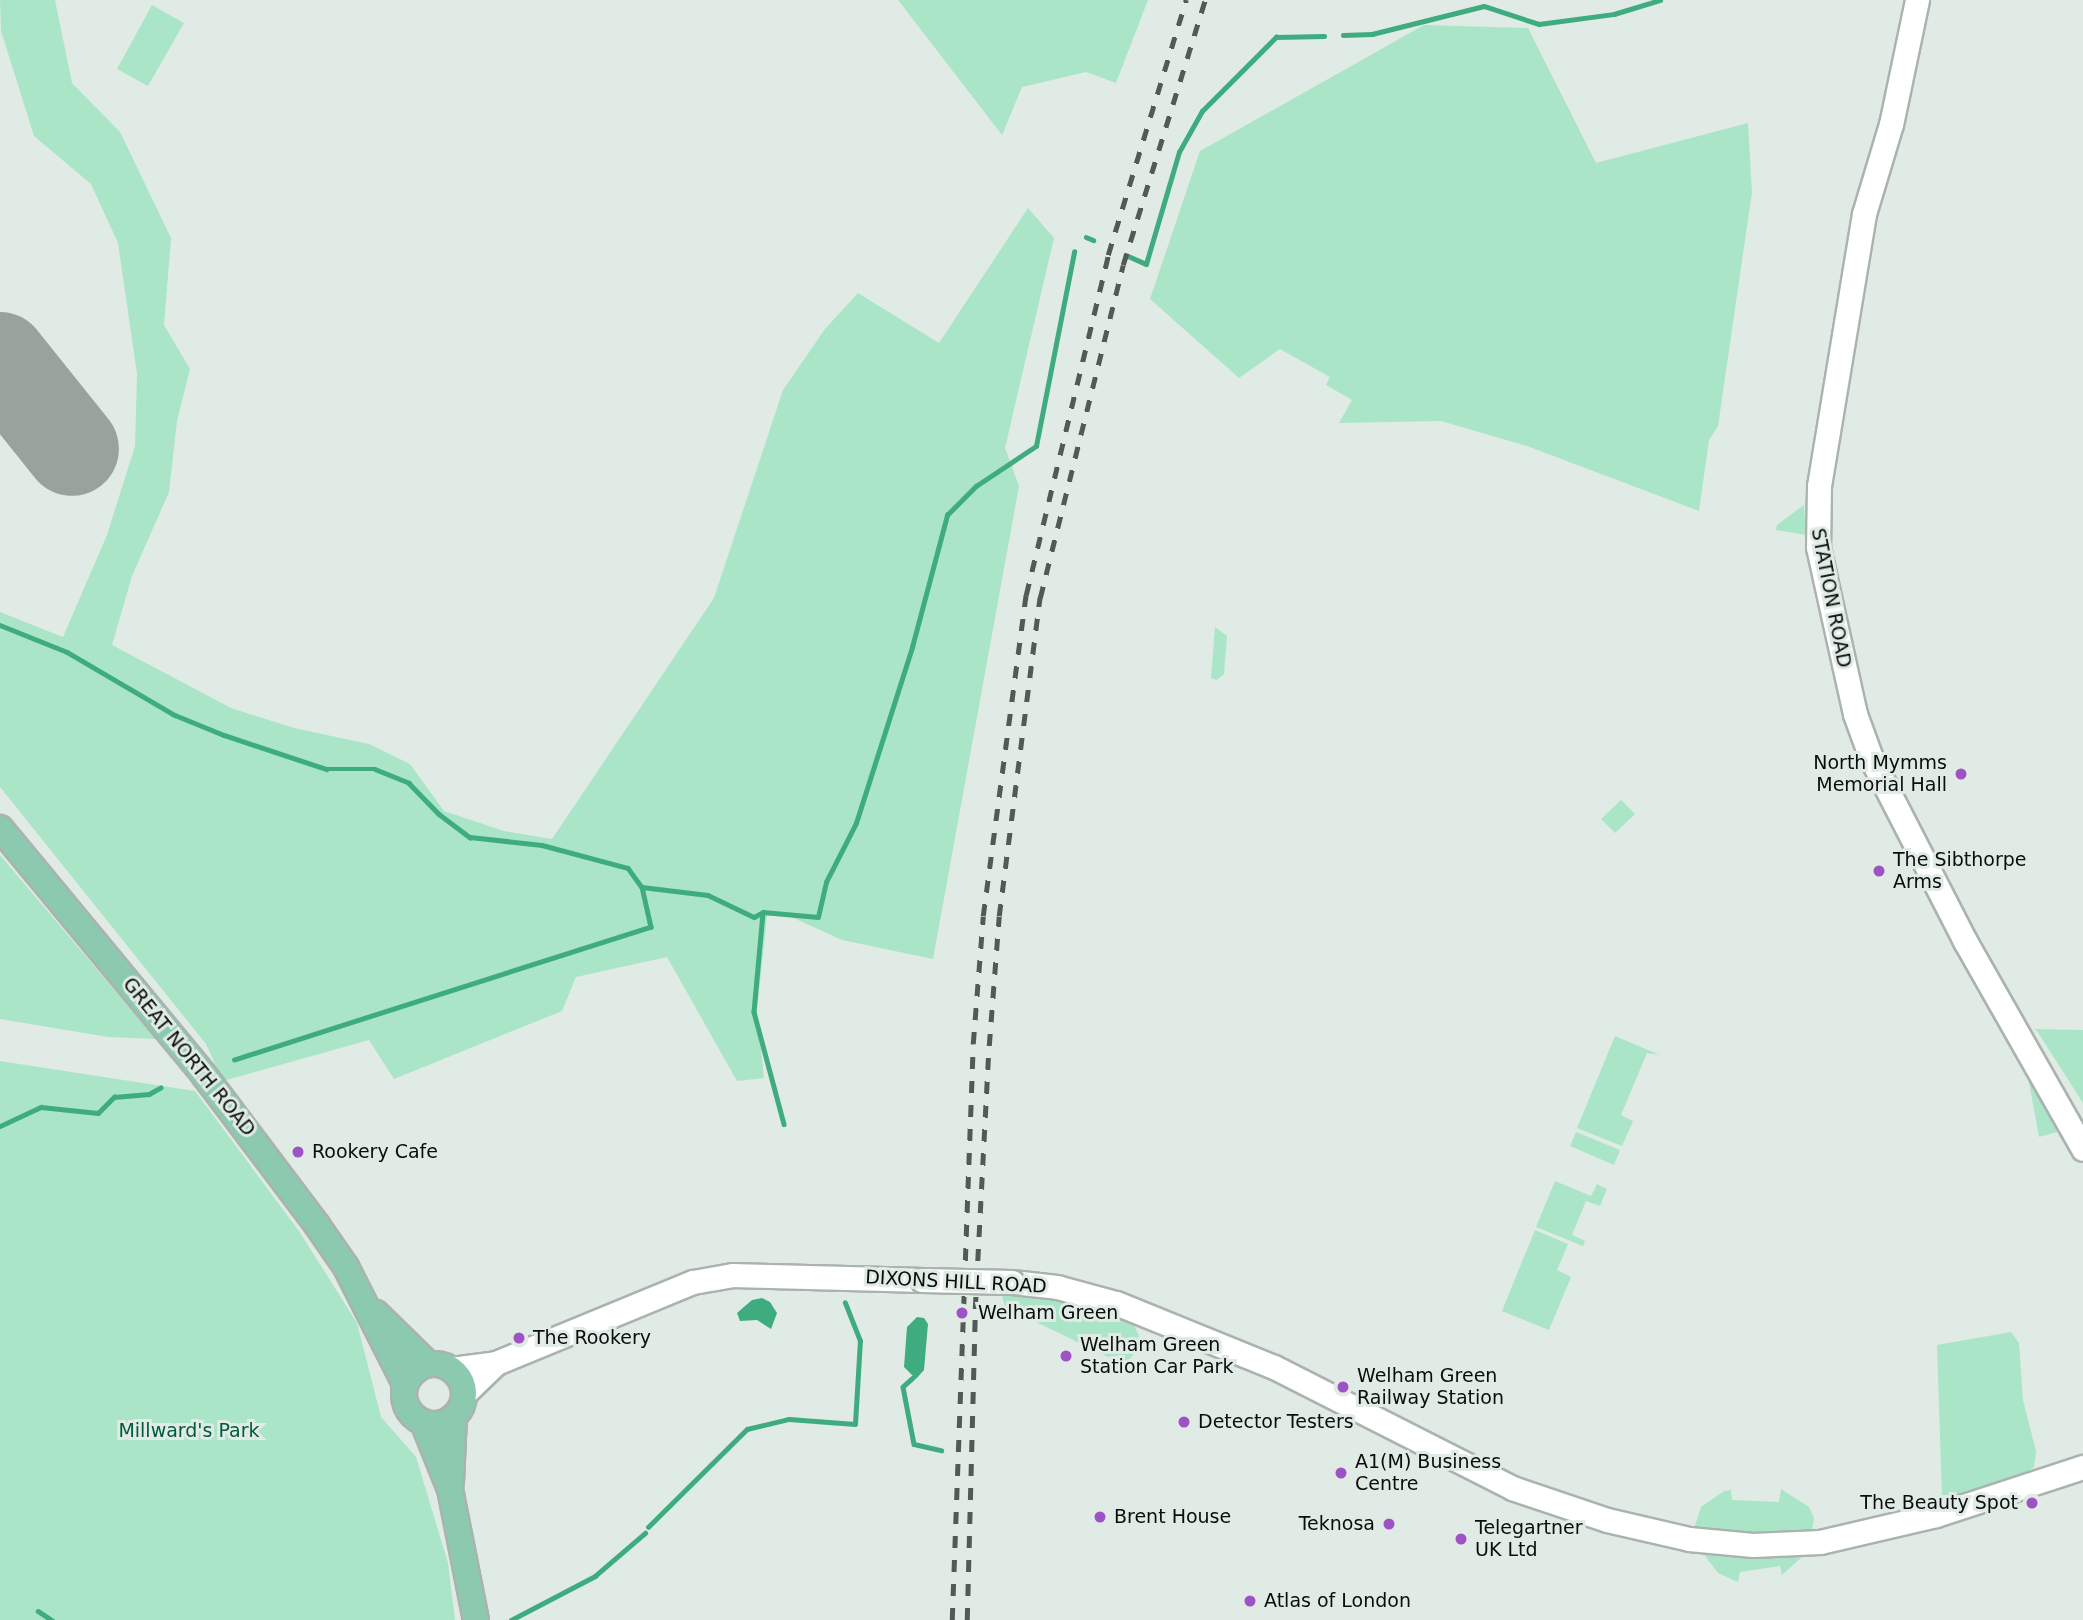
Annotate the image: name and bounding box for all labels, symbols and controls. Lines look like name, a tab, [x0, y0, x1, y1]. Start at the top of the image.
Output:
street label: STATION ROAD	[1806, 526, 1856, 670]
place label: North Mymms Memorial Hall	[1813, 752, 1947, 796]
marker: North Mymms Memorial Hall	[1953, 766, 1969, 782]
place label: The Sibthorpe Arms	[1893, 849, 2026, 893]
marker: The Sibthorpe Arms	[1871, 863, 1887, 879]
street label: GREAT NORTH ROAD	[118, 973, 260, 1141]
place label: Rookery Cafe	[312, 1141, 438, 1163]
marker: Rookery Cafe	[290, 1144, 306, 1160]
street label: DIXONS HILL ROAD	[865, 1266, 1047, 1298]
place label: Welham Green	[978, 1302, 1118, 1324]
marker: Welham Green	[952, 1303, 972, 1323]
place label: The Rookery	[533, 1327, 651, 1349]
marker: The Rookery	[511, 1330, 527, 1346]
place label: Welham Green Station Car Park	[1080, 1334, 1233, 1378]
marker: Welham Green Station Car Park	[1058, 1348, 1074, 1364]
place label: Welham Green Railway Station	[1357, 1365, 1504, 1409]
marker: Welham Green Railway Station	[1335, 1379, 1351, 1395]
place label: Detector Testers	[1198, 1411, 1354, 1433]
marker: Detector Testers	[1176, 1414, 1192, 1430]
park label: Millward's Park	[118, 1420, 260, 1442]
place label: A1(M) Business Centre	[1355, 1451, 1501, 1495]
marker: A1(M) Business Centre	[1333, 1465, 1349, 1481]
place label: The Beauty Spot	[1860, 1492, 2018, 1514]
marker: The Beauty Spot	[2024, 1495, 2040, 1511]
place label: Brent House	[1114, 1506, 1231, 1528]
marker: Brent House	[1092, 1509, 1108, 1525]
place label: Teknosa	[1299, 1513, 1375, 1535]
marker: Teknosa	[1381, 1516, 1397, 1532]
place label: Telegartner UK Ltd	[1475, 1517, 1583, 1561]
marker: Telegartner UK Ltd	[1453, 1531, 1469, 1547]
place label: Atlas of London	[1264, 1590, 1411, 1612]
marker: Atlas of London	[1242, 1593, 1258, 1609]

